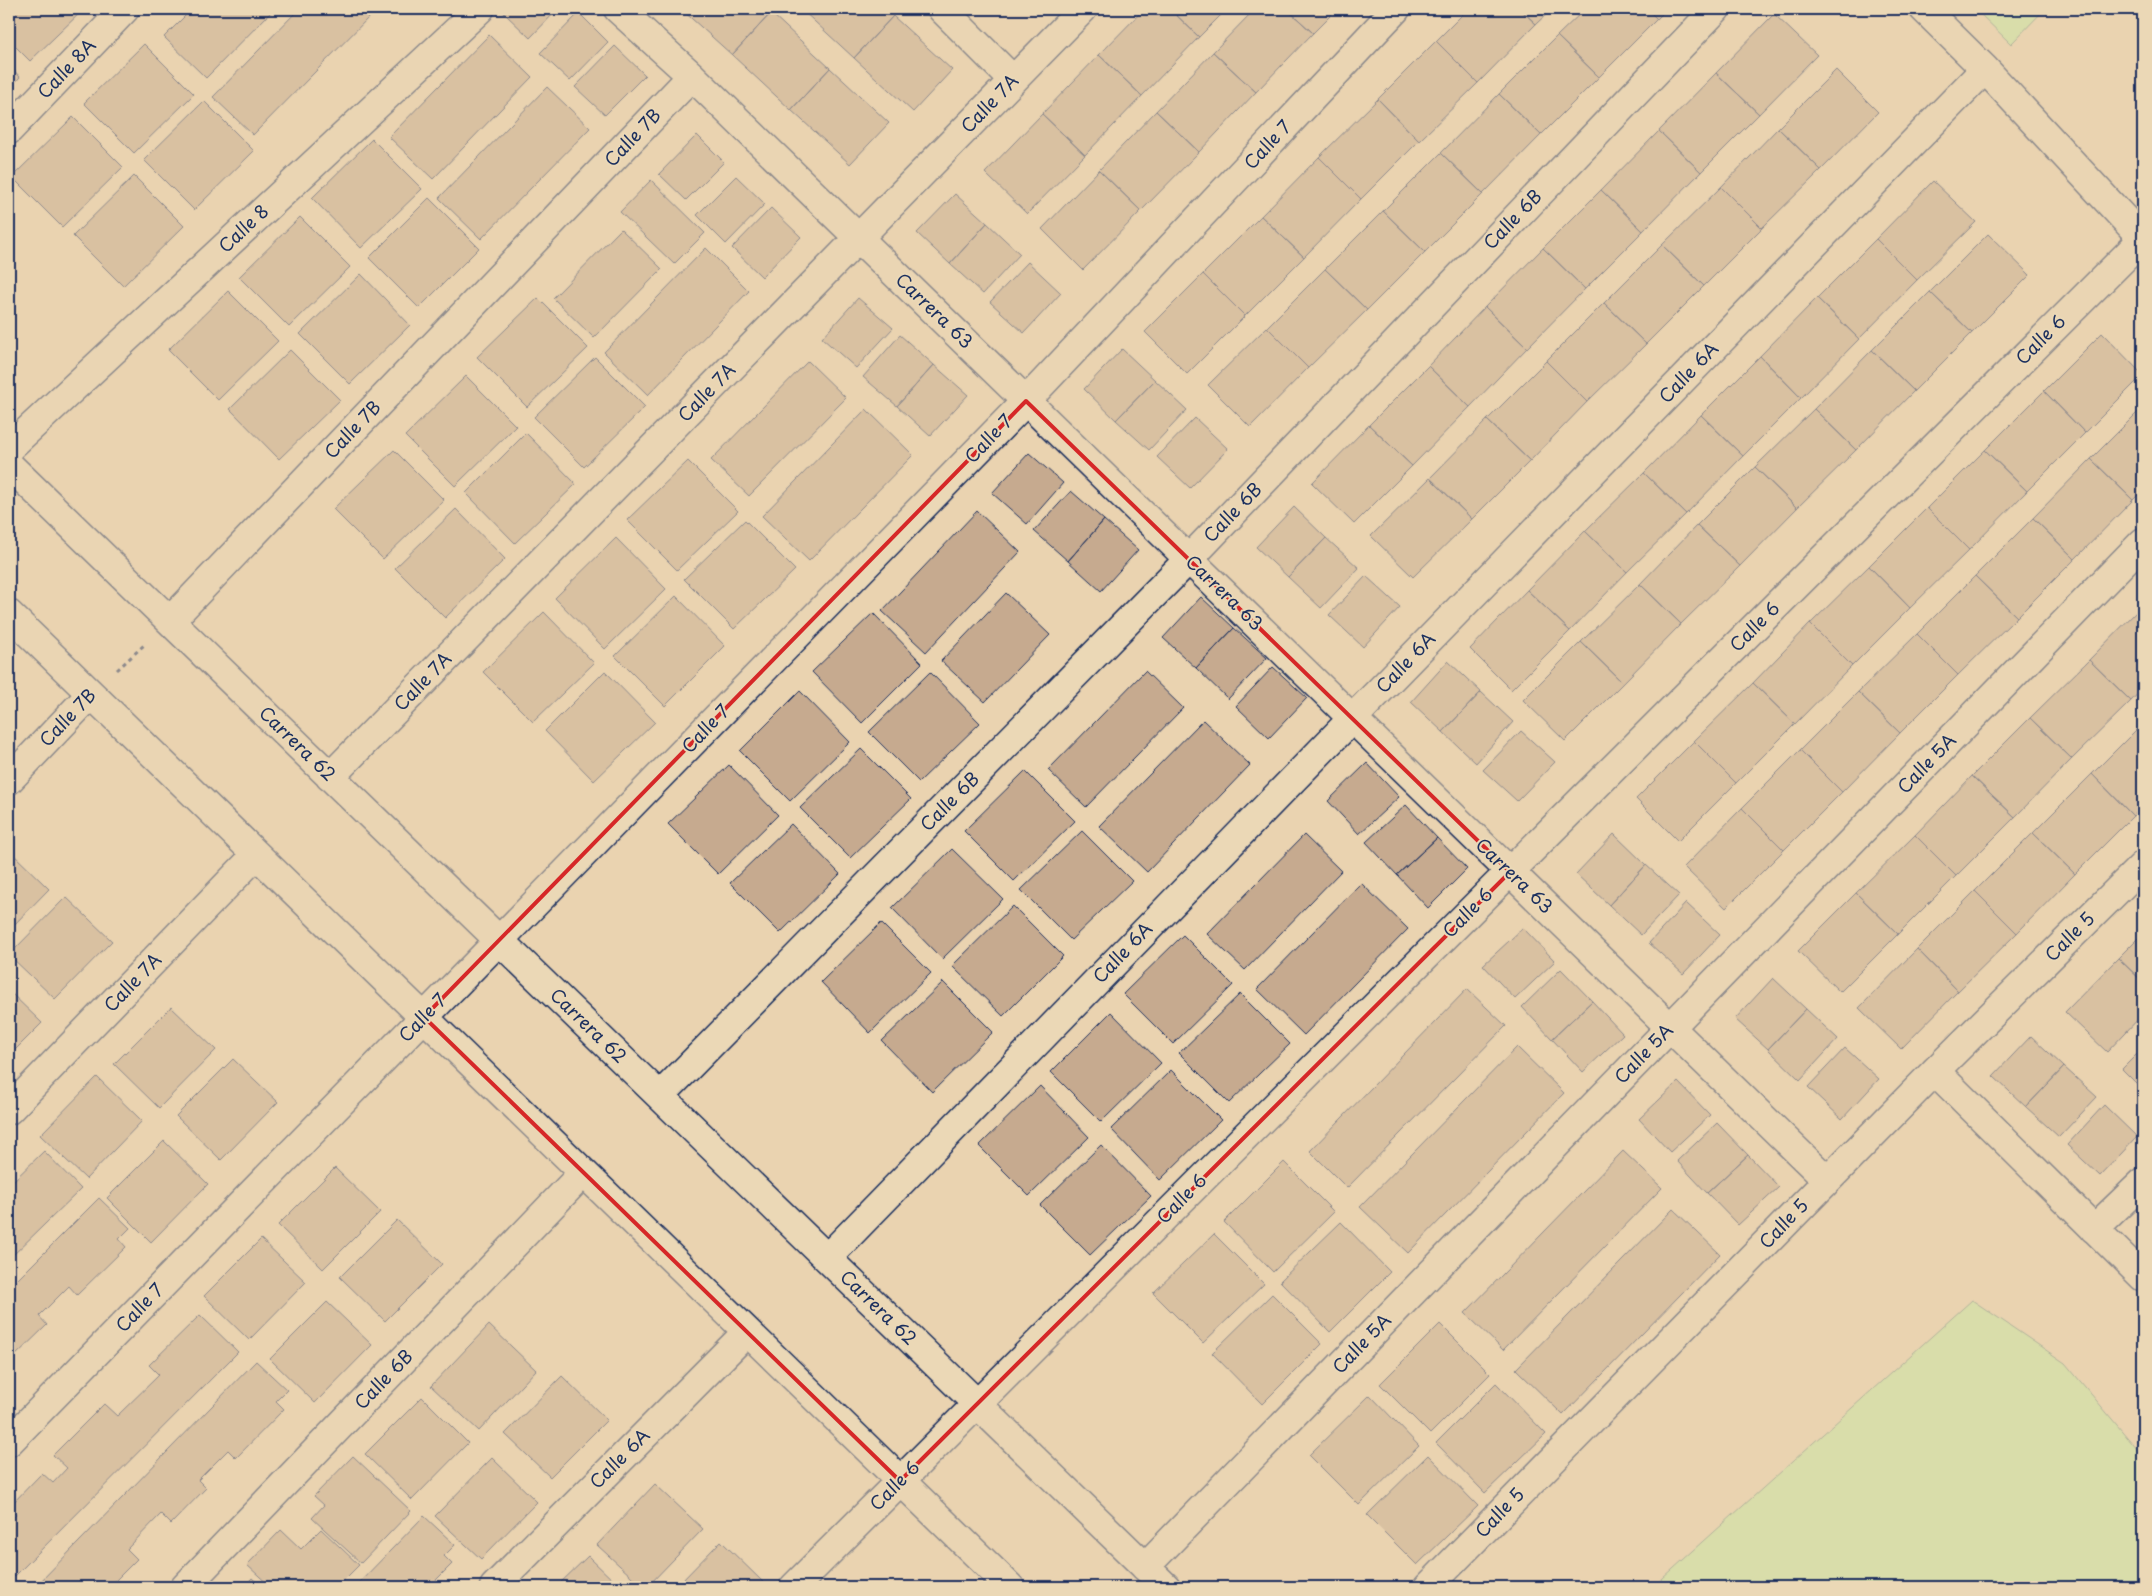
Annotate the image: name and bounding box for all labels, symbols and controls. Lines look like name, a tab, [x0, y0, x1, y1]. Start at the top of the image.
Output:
street label: Calle 8A	[30, 32, 102, 104]
street label: Calle 7A	[954, 67, 1024, 139]
street label: Calle 7B	[597, 102, 667, 172]
street label: Calle 7	[1237, 113, 1297, 175]
street label: Calle 6B	[1477, 183, 1547, 255]
street label: Calle 8	[212, 198, 274, 258]
street label: Carrera 63	[890, 266, 980, 354]
street label: Calle 6	[2009, 308, 2071, 370]
street label: Calle 6A	[1652, 335, 1724, 409]
street label: Calle 7A	[671, 356, 741, 428]
street label: Calle 7B	[317, 394, 387, 464]
street label: Calle 7	[958, 407, 1018, 469]
street label: Calle 6B	[1197, 476, 1267, 548]
street label: Carrera 63	[1180, 548, 1270, 636]
street label: Calle 6	[1723, 595, 1785, 657]
street label: Calle 6A	[1369, 625, 1441, 699]
street label: Calle 7A	[387, 645, 457, 717]
street label: Calle 7B	[32, 682, 102, 752]
street label: Calle 7	[675, 697, 735, 759]
street label: Carrera 62	[253, 699, 343, 787]
street label: Calle 5A	[1890, 727, 1962, 799]
street label: Calle 6B	[913, 765, 985, 837]
street label: Carrera 63	[1470, 831, 1560, 919]
street label: Calle 6	[1436, 881, 1498, 943]
street label: Calle 5	[2038, 905, 2100, 967]
street label: Calle 6A	[1086, 915, 1158, 989]
street label: Calle 7A	[97, 946, 167, 1018]
street label: Carrera 62	[544, 981, 634, 1069]
street label: Calle 7	[392, 986, 452, 1048]
street label: Calle 5A	[1607, 1017, 1679, 1089]
street label: Calle 6	[1150, 1167, 1212, 1229]
street label: Calle 5	[1752, 1192, 1814, 1254]
street label: Carrera 62	[834, 1263, 924, 1351]
street label: Calle 7	[109, 1276, 169, 1338]
street label: Calle 5A	[1325, 1307, 1397, 1379]
street label: Calle 6B	[348, 1343, 418, 1415]
street label: Calle 6A	[583, 1421, 655, 1494]
street label: Calle 6	[863, 1454, 925, 1516]
street label: Calle 5	[1468, 1481, 1530, 1543]

